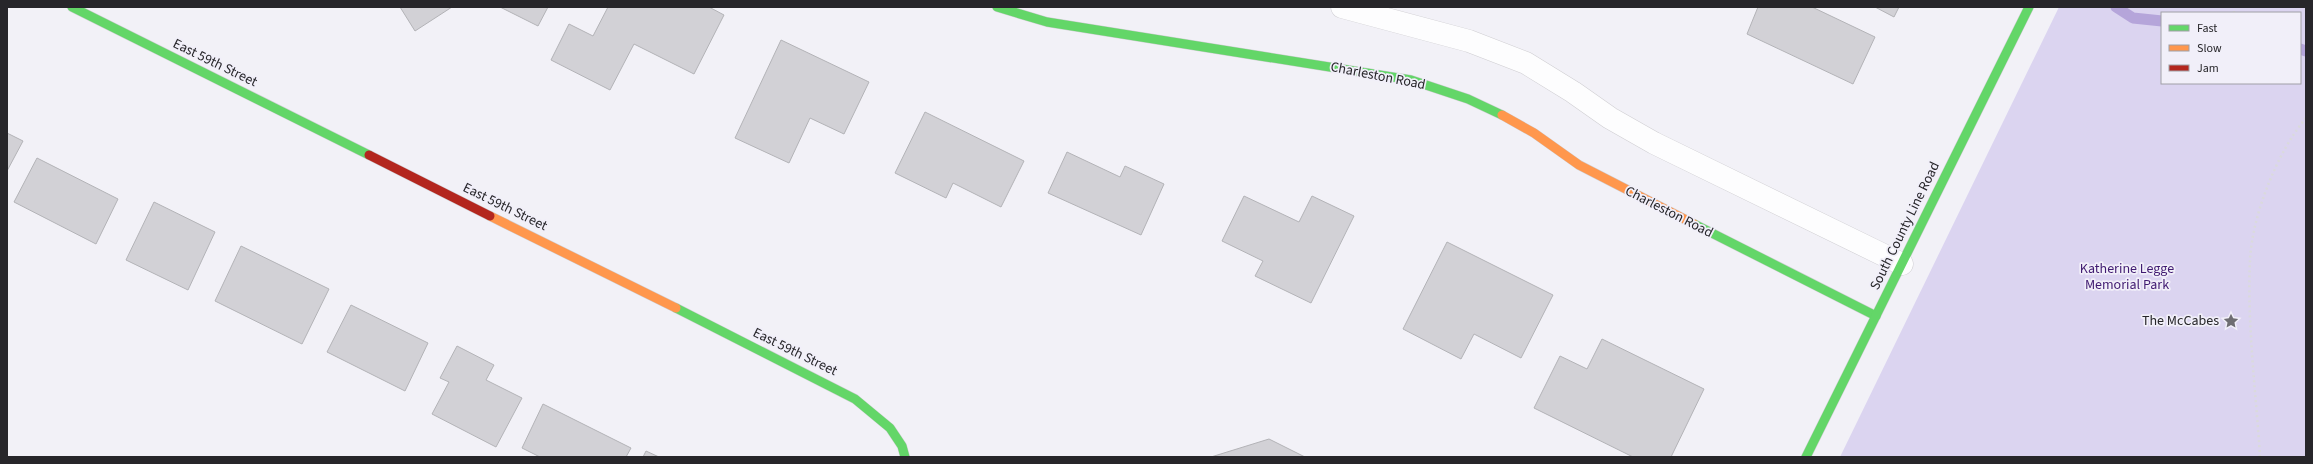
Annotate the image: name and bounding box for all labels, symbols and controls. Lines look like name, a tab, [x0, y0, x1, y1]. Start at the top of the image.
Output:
legend	[2161, 12, 2301, 84]
text: Fast	[2197, 20, 2217, 37]
street label: East 59th Street	[169, 34, 261, 92]
text: Slow	[2197, 40, 2222, 57]
street label: Charleston Road	[1329, 57, 1427, 95]
text: Jam	[2197, 60, 2219, 77]
street label: South County Line Road	[1865, 158, 1945, 294]
street label: East 59th Street	[459, 178, 551, 236]
street label: Charleston Road	[1622, 181, 1716, 243]
park label: Katherine Legge Memorial Park	[2080, 259, 2174, 295]
place label: The McCabes	[2142, 311, 2219, 331]
place icon: The McCabes	[2222, 312, 2240, 330]
street label: East 59th Street	[749, 323, 841, 381]

